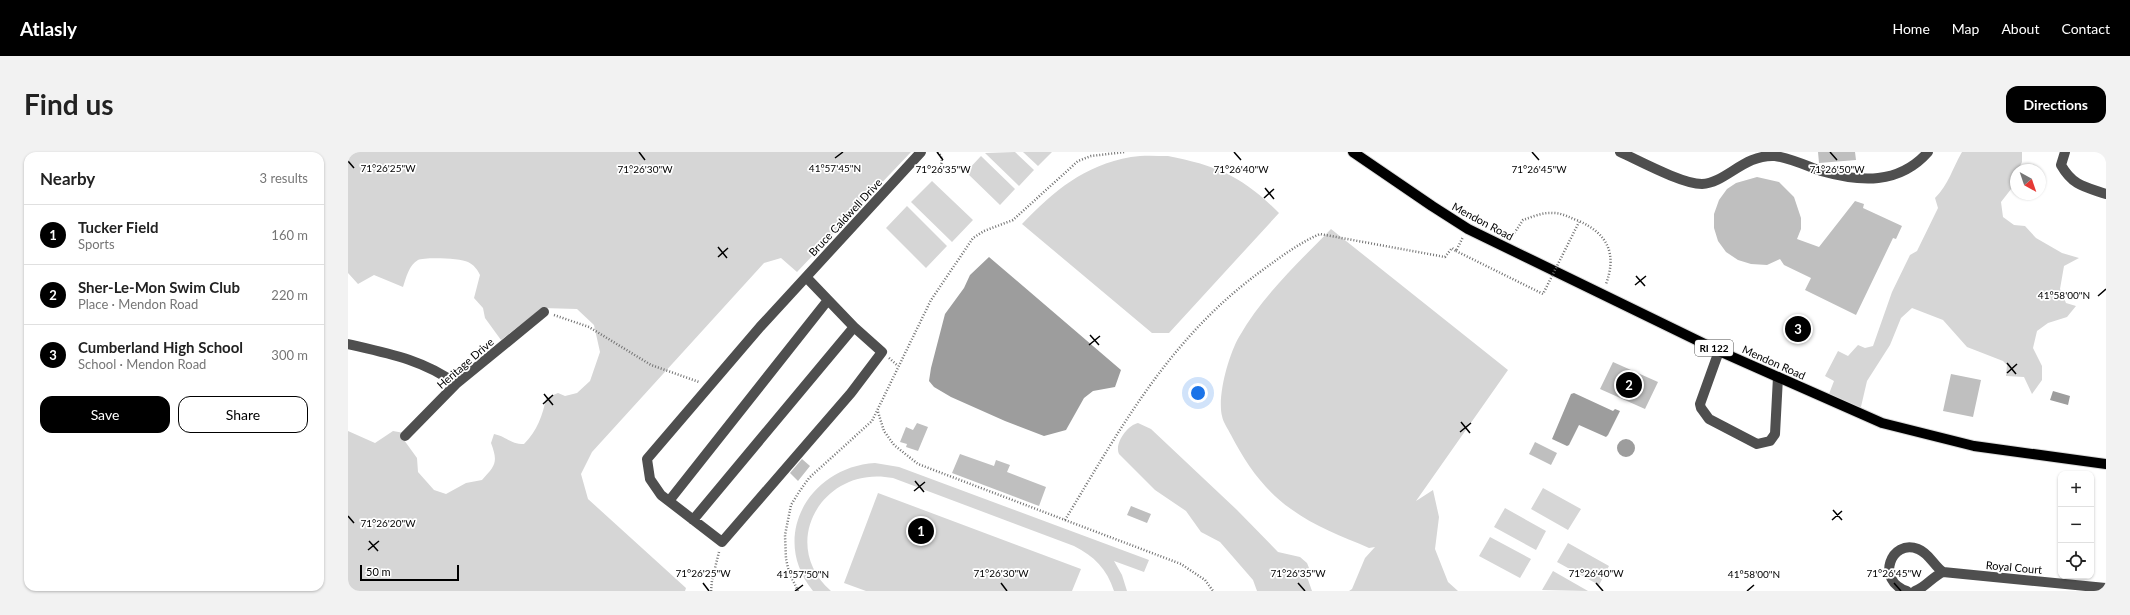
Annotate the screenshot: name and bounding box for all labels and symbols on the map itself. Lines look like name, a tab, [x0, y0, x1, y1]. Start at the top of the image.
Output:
text: 71°26'25"W	[360, 162, 416, 174]
text: 41°57'45"N	[809, 162, 861, 174]
text: 71°26'30"W	[617, 163, 673, 175]
text: 71°26'35"W	[915, 163, 971, 175]
text: 71°26'40"W	[1213, 163, 1269, 175]
text: 71°26'45"W	[1511, 163, 1567, 175]
text: 71°26'50"W	[1809, 163, 1865, 175]
north arrow	[2010, 164, 2046, 200]
street label: Bruce Caldwell Drive	[806, 175, 884, 258]
street label: Mendon Road	[1450, 199, 1516, 243]
text: 41°58'00"N	[2038, 289, 2090, 301]
pin: 3	[1785, 314, 1811, 344]
street label: Heritage Drive	[434, 335, 496, 391]
road number: RI 122	[1695, 340, 1733, 356]
street label: Mendon Road	[1740, 342, 1808, 382]
pin: 2	[1616, 370, 1642, 400]
your location	[1188, 383, 1208, 403]
pin: 1	[908, 516, 934, 546]
text: 71°26'20"W	[360, 517, 416, 529]
street label: Royal Court	[1985, 558, 2043, 576]
scale bar	[360, 563, 459, 582]
text: 71°26'25"W	[675, 567, 731, 579]
text: 71°26'30"W	[973, 567, 1029, 579]
text: 71°26'35"W	[1270, 567, 1326, 579]
text: 71°26'40"W	[1568, 567, 1624, 579]
text: 71°26'45"W	[1866, 567, 1922, 579]
text: 41°57'50"N	[777, 568, 829, 580]
text: 41°58'00"N	[1728, 568, 1780, 580]

